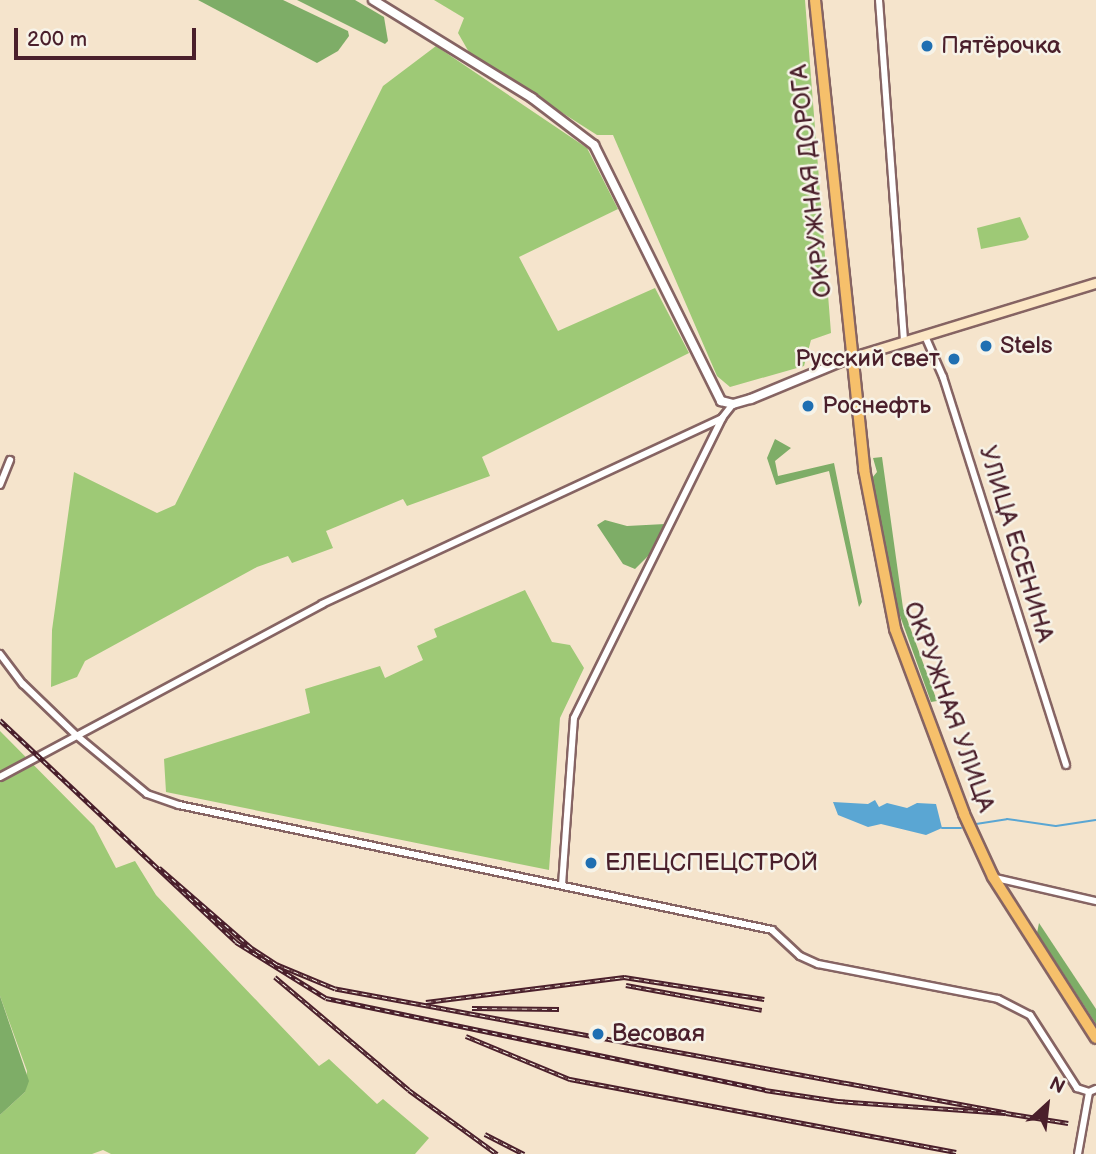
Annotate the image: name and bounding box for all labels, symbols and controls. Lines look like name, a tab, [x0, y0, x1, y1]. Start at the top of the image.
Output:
scale bar	[18, 14, 200, 58]
text: 200 m	[27, 27, 87, 52]
place label: Пятёрочка	[941, 32, 1061, 60]
marker: Пятёрочка	[919, 38, 935, 54]
street label: ОКРУЖНАЯ ДОРОГА	[784, 63, 838, 299]
place label: Stels	[1000, 332, 1053, 360]
marker: Stels	[978, 338, 994, 354]
place label: Русский свет	[795, 345, 940, 373]
marker: Русский свет	[946, 351, 962, 367]
place label: Роснефть	[822, 392, 931, 420]
marker: Роснефть	[800, 398, 816, 414]
street label: УЛИЦА ЕСЕНИНА	[972, 442, 1060, 646]
street label: ОКРУЖНАЯ УЛИЦА	[898, 598, 1000, 816]
place label: ЕЛЕЦСПЕЦСТРОЙ	[605, 849, 818, 877]
marker: ЕЛЕЦСПЕЦСТРОЙ	[583, 855, 599, 871]
place label: Весовая	[612, 1020, 705, 1048]
marker: Весовая	[590, 1026, 606, 1042]
north arrow	[1012, 1070, 1082, 1140]
text: N	[1045, 1072, 1068, 1099]

